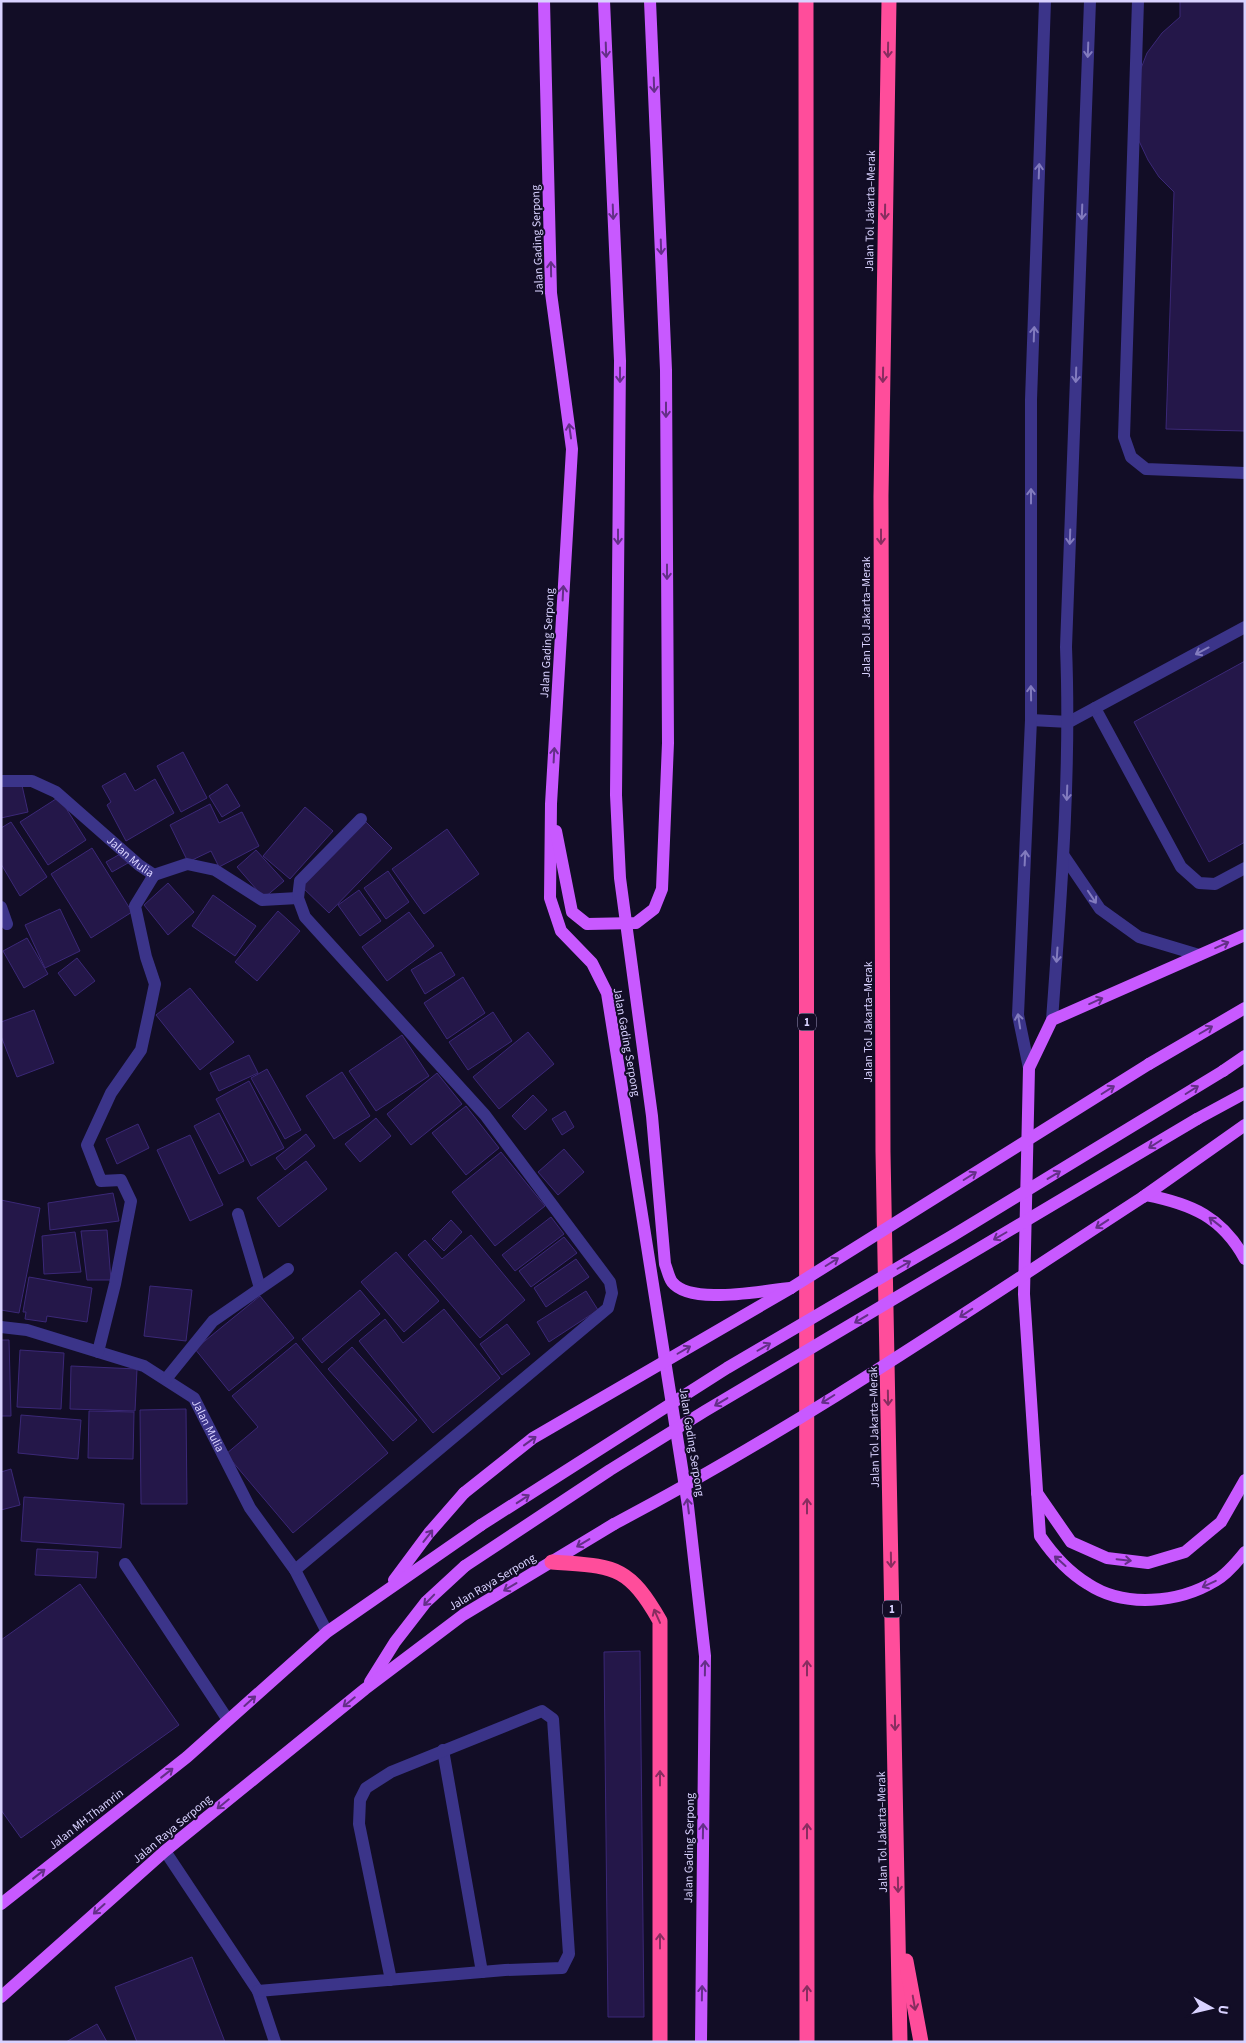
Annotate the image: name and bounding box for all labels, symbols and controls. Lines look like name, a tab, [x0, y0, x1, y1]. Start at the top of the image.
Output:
one-way arrow	[602, 42, 611, 58]
one-way arrow	[883, 42, 893, 58]
one-way arrow	[1083, 42, 1093, 58]
one-way arrow	[649, 77, 658, 93]
street label: Jalan Tol Jakarta–Merak	[861, 150, 880, 272]
one-way arrow	[1035, 163, 1044, 179]
street label: Jalan Gading Serpong	[527, 185, 548, 295]
one-way arrow	[609, 204, 618, 220]
one-way arrow	[880, 204, 890, 220]
one-way arrow	[1078, 204, 1087, 220]
one-way arrow	[656, 239, 665, 255]
one-way arrow	[546, 262, 556, 278]
one-way arrow	[1029, 326, 1038, 342]
one-way arrow	[615, 366, 624, 382]
one-way arrow	[1072, 366, 1081, 382]
one-way arrow	[878, 367, 887, 383]
one-way arrow	[661, 401, 671, 417]
one-way arrow	[565, 423, 575, 439]
one-way arrow	[1026, 488, 1036, 504]
one-way arrow	[613, 528, 623, 545]
one-way arrow	[876, 529, 886, 545]
one-way arrow	[1066, 529, 1075, 545]
street label: Jalan Tol Jakarta–Merak	[858, 556, 875, 678]
one-way arrow	[662, 564, 672, 580]
one-way arrow	[559, 585, 568, 601]
street label: Jalan Gading Serpong	[536, 588, 559, 699]
one-way arrow	[1195, 646, 1210, 656]
one-way arrow	[1026, 686, 1036, 702]
one-way arrow	[549, 747, 558, 763]
one-way arrow	[1062, 785, 1072, 801]
street label: Jalan Mulia	[103, 832, 157, 882]
one-way arrow	[1021, 851, 1030, 867]
one-way arrow	[1086, 890, 1097, 904]
one-way arrow	[1214, 939, 1229, 949]
one-way arrow	[1052, 947, 1061, 963]
street label: Jalan Tol Jakarta–Merak	[860, 961, 877, 1083]
street label: Jalan Gading Serpong	[609, 986, 644, 1098]
one-way arrow	[1088, 995, 1103, 1005]
one-way arrow	[1014, 1013, 1024, 1029]
road number: 1	[798, 1014, 816, 1030]
one-way arrow	[1199, 1025, 1213, 1035]
one-way arrow	[1100, 1085, 1114, 1095]
one-way arrow	[1185, 1085, 1199, 1095]
one-way arrow	[1149, 1140, 1163, 1150]
one-way arrow	[1046, 1169, 1060, 1179]
one-way arrow	[962, 1171, 976, 1181]
one-way arrow	[1208, 1217, 1222, 1227]
one-way arrow	[1095, 1219, 1109, 1229]
one-way arrow	[994, 1231, 1008, 1241]
one-way arrow	[825, 1256, 839, 1267]
one-way arrow	[896, 1259, 910, 1269]
one-way arrow	[959, 1308, 973, 1318]
one-way arrow	[854, 1314, 868, 1324]
one-way arrow	[756, 1341, 770, 1351]
one-way arrow	[677, 1344, 691, 1354]
street label: Jalan Tol Jakarta–Merak	[865, 1366, 884, 1488]
street label: Jalan Gading Serpong	[674, 1386, 709, 1498]
one-way arrow	[883, 1390, 893, 1406]
one-way arrow	[821, 1394, 835, 1404]
street label: Jalan Mulia	[187, 1397, 228, 1455]
one-way arrow	[715, 1397, 729, 1407]
one-way arrow	[523, 1436, 537, 1446]
one-way arrow	[515, 1493, 529, 1503]
one-way arrow	[802, 1498, 812, 1514]
one-way arrow	[683, 1499, 693, 1515]
one-way arrow	[422, 1529, 433, 1542]
one-way arrow	[576, 1539, 590, 1549]
street label: Jalan Raya Serpong	[446, 1550, 539, 1615]
one-way arrow	[887, 1552, 896, 1568]
one-way arrow	[1116, 1555, 1132, 1565]
one-way arrow	[1054, 1556, 1067, 1567]
one-way arrow	[1201, 1579, 1216, 1589]
one-way arrow	[502, 1582, 517, 1592]
one-way arrow	[423, 1594, 436, 1606]
road number: 1	[883, 1600, 901, 1618]
one-way arrow	[651, 1609, 661, 1624]
one-way arrow	[700, 1660, 710, 1676]
one-way arrow	[802, 1660, 812, 1676]
one-way arrow	[243, 1695, 256, 1707]
one-way arrow	[343, 1697, 356, 1708]
one-way arrow	[890, 1714, 900, 1731]
one-way arrow	[160, 1767, 173, 1778]
one-way arrow	[655, 1770, 665, 1786]
street label: Jalan Tol Jakarta–Merak	[873, 1771, 892, 1893]
street label: Jalan MH.Thamrin	[45, 1785, 127, 1854]
street label: Jalan Raya Serpong	[129, 1791, 216, 1868]
street label: Jalan Gading Serpong	[680, 1793, 699, 1903]
one-way arrow	[217, 1798, 230, 1809]
one-way arrow	[698, 1823, 708, 1839]
one-way arrow	[802, 1823, 812, 1839]
one-way arrow	[33, 1868, 46, 1879]
one-way arrow	[893, 1877, 903, 1893]
one-way arrow	[93, 1903, 106, 1914]
one-way arrow	[655, 1933, 665, 1949]
north arrow	[1186, 1983, 1236, 2033]
one-way arrow	[697, 1985, 707, 2002]
one-way arrow	[802, 1985, 812, 2002]
one-way arrow	[909, 1994, 919, 2010]
text: U	[1212, 2004, 1233, 2016]

